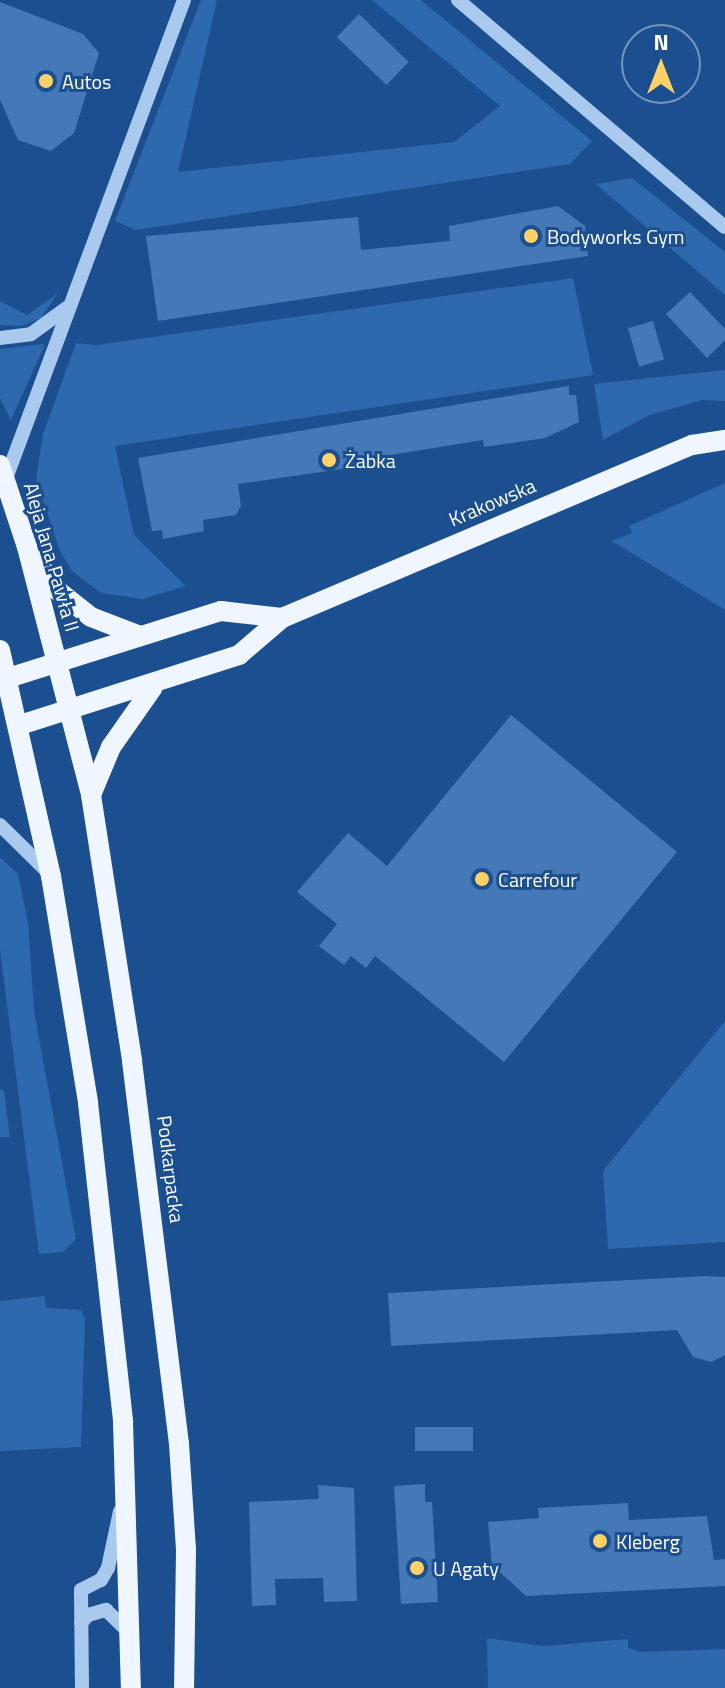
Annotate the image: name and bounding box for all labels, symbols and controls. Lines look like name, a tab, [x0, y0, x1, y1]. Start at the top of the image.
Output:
north arrow	[621, 24, 701, 104]
text: N	[653, 25, 669, 59]
place label: Autos	[62, 69, 111, 93]
marker: Autos	[37, 72, 55, 90]
place label: Bodyworks Gym	[547, 224, 685, 248]
marker: Bodyworks Gym	[522, 227, 540, 245]
place label: Żabka	[345, 448, 396, 472]
marker: Żabka	[320, 451, 338, 469]
street label: Krakowska	[445, 473, 539, 531]
street label: Aleja Jana Pawła II	[19, 480, 85, 634]
place label: Carrefour	[498, 867, 577, 891]
marker: Carrefour	[473, 870, 491, 888]
street label: Podkarpacka	[152, 1114, 190, 1224]
place label: Kleberg	[616, 1529, 680, 1553]
marker: Kleberg	[591, 1532, 609, 1550]
place label: U Agaty	[433, 1556, 499, 1580]
marker: U Agaty	[408, 1559, 426, 1577]

